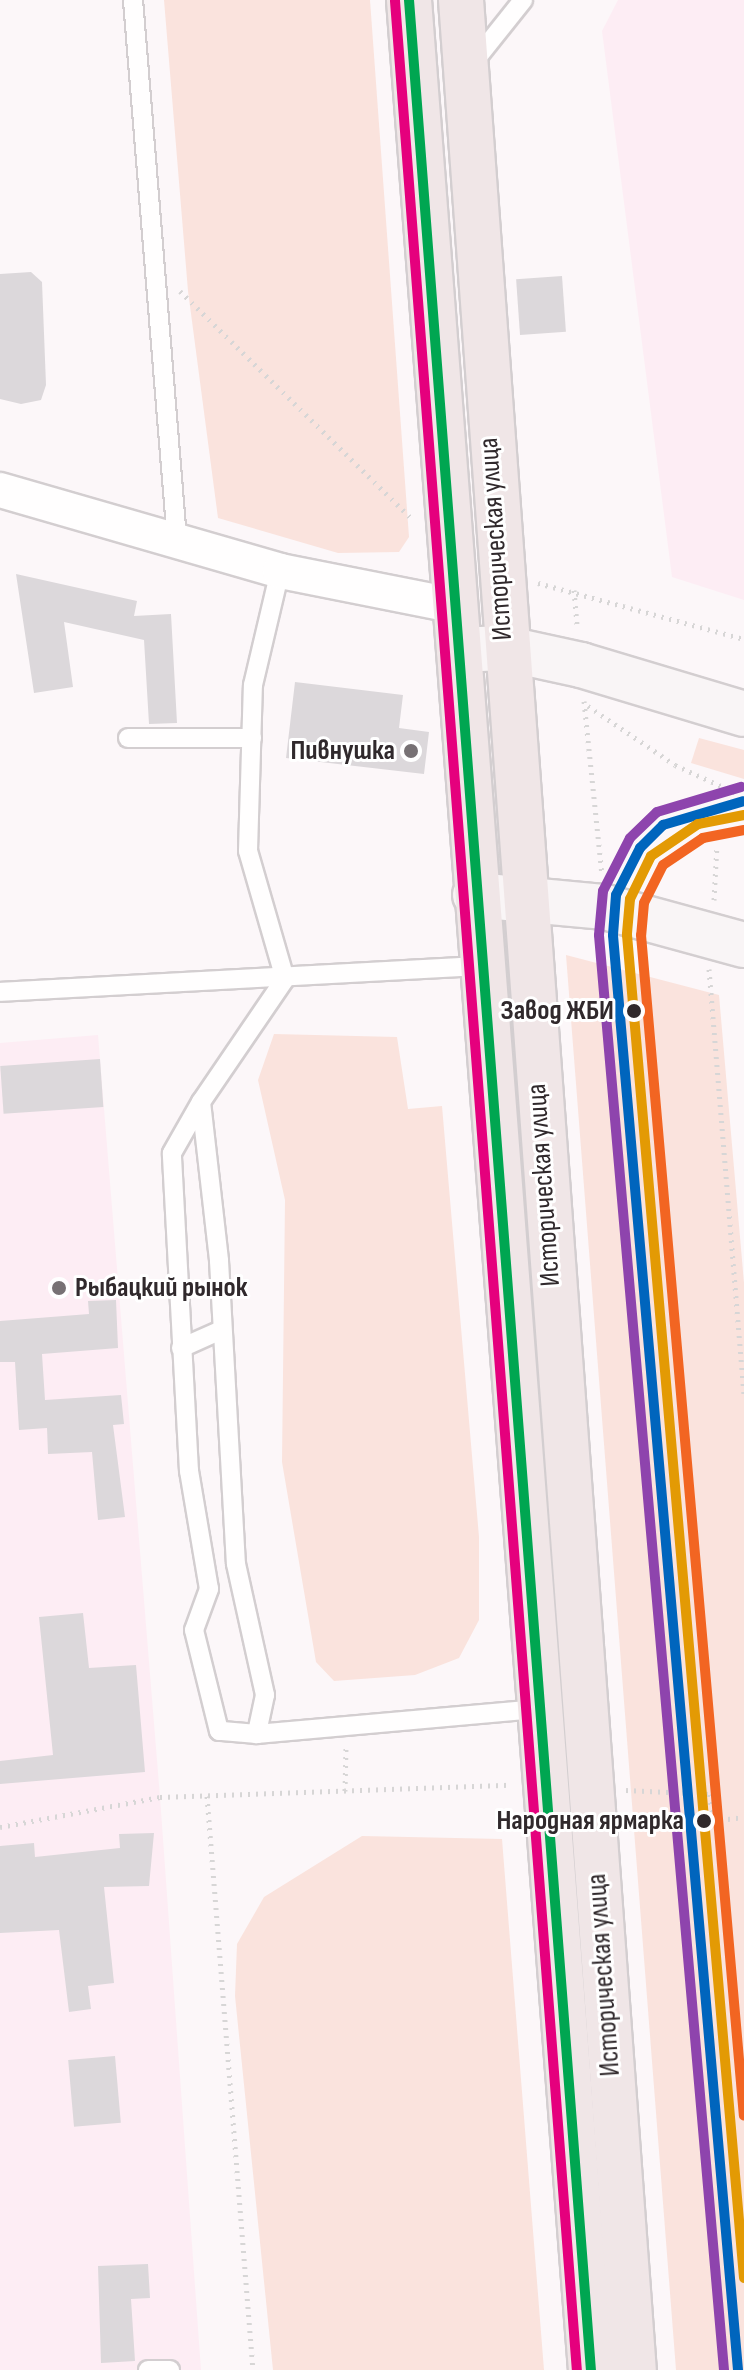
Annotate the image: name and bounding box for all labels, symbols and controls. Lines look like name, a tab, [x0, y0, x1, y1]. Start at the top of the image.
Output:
street label: Историческая улица	[472, 437, 520, 641]
place label: Пивнушка	[290, 734, 395, 768]
marker: Пивнушка	[402, 742, 420, 760]
place label: Завод ЖБИ	[501, 994, 614, 1028]
marker: Завод ЖБИ	[621, 998, 647, 1024]
street label: Историческая улица	[520, 1083, 568, 1287]
place label: Рыбацкий рынок	[75, 1271, 247, 1305]
marker: Рыбацкий рынок	[50, 1279, 68, 1297]
place label: Народная ярмарка	[496, 1804, 684, 1838]
marker: Народная ярмарка	[691, 1808, 717, 1834]
street label: Историческая улица	[580, 1873, 628, 2077]

